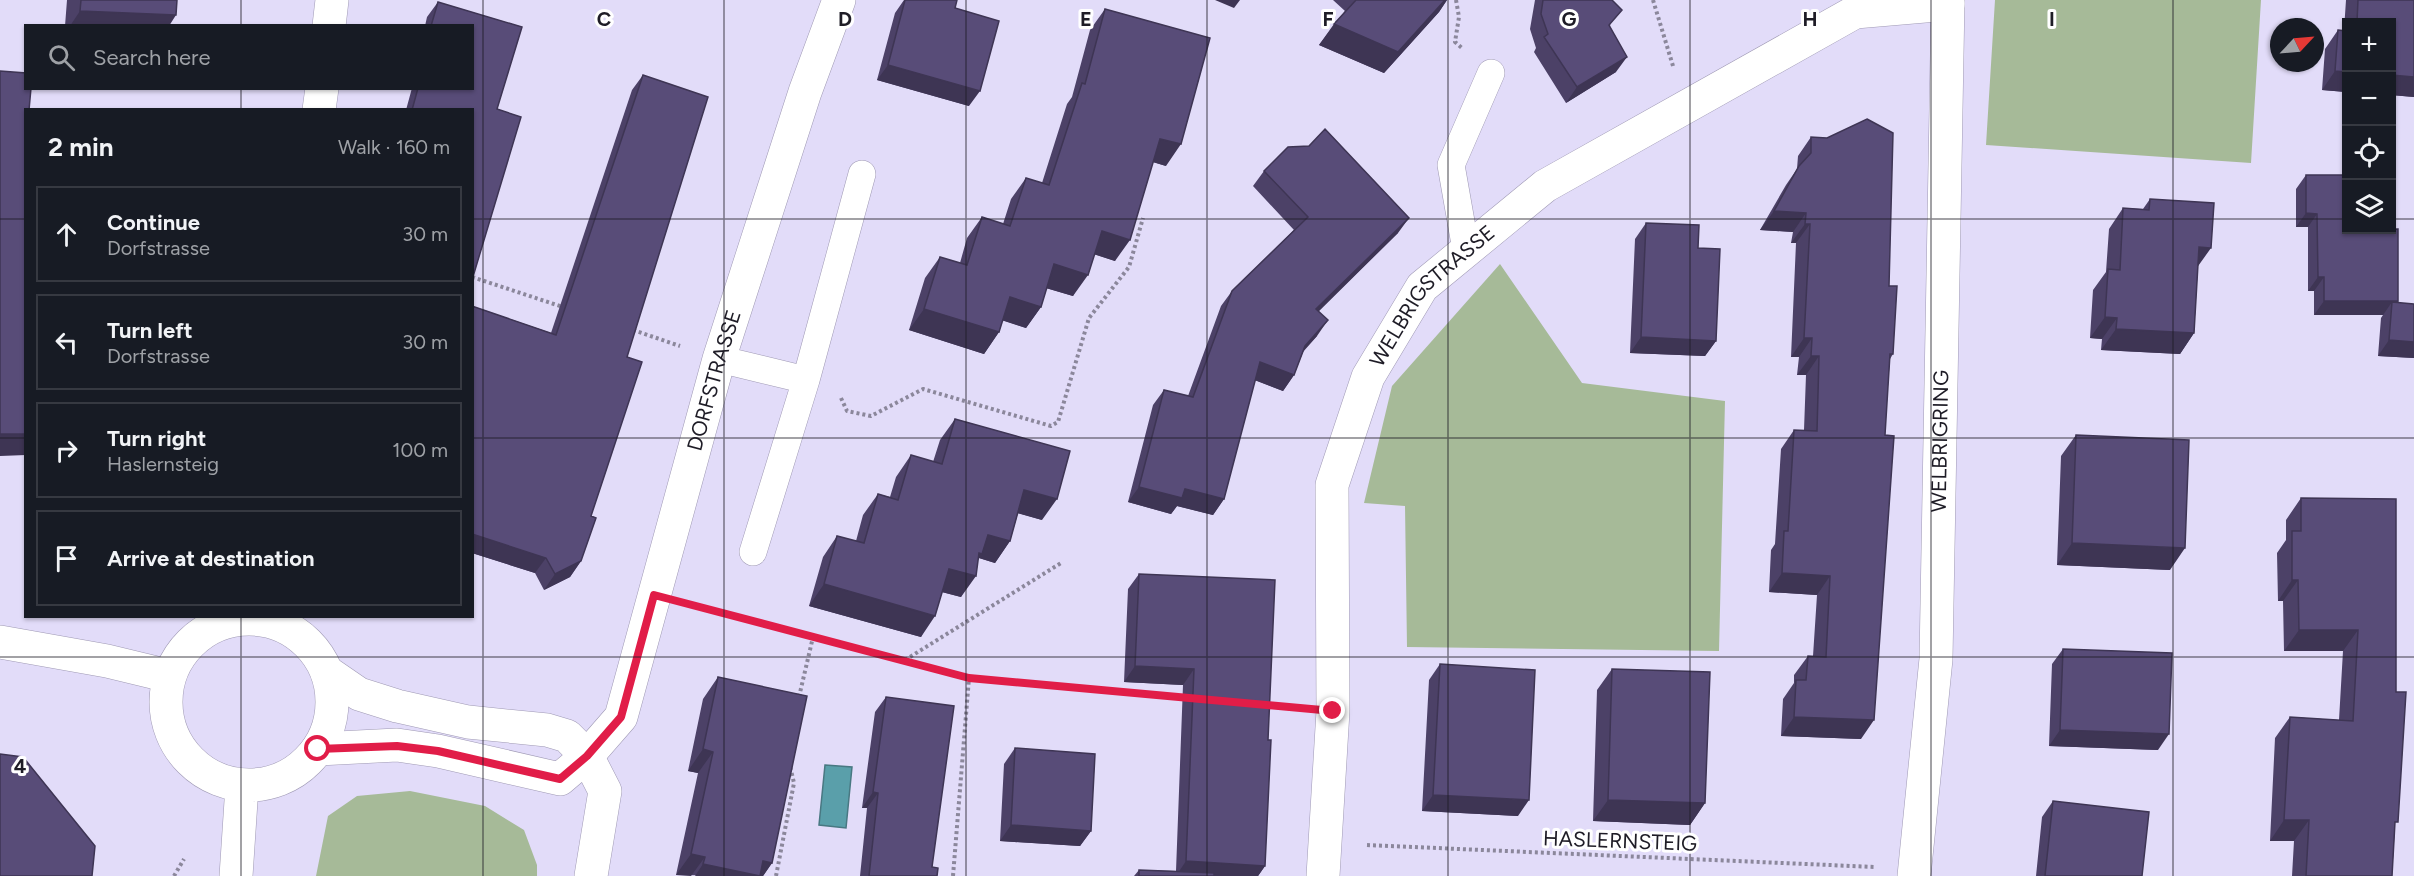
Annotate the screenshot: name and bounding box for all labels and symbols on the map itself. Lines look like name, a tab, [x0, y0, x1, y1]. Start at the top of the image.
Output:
text: C	[597, 7, 611, 31]
text: D	[838, 7, 852, 31]
text: E	[1080, 7, 1092, 31]
text: F	[1322, 7, 1334, 31]
text: G	[1562, 7, 1577, 31]
text: H	[1803, 7, 1818, 31]
text: I	[2049, 7, 2055, 31]
north arrow	[2270, 18, 2324, 72]
street label: WELBRIGSTRASSE	[1364, 219, 1500, 371]
street label: DORFSTRASSE	[681, 307, 746, 454]
street label: WELBRIGRING	[1926, 370, 1953, 513]
route end	[1319, 697, 1345, 723]
route start	[304, 735, 330, 761]
text: 4	[14, 754, 27, 778]
street label: HASLERNSTEIG	[1543, 825, 1698, 856]

